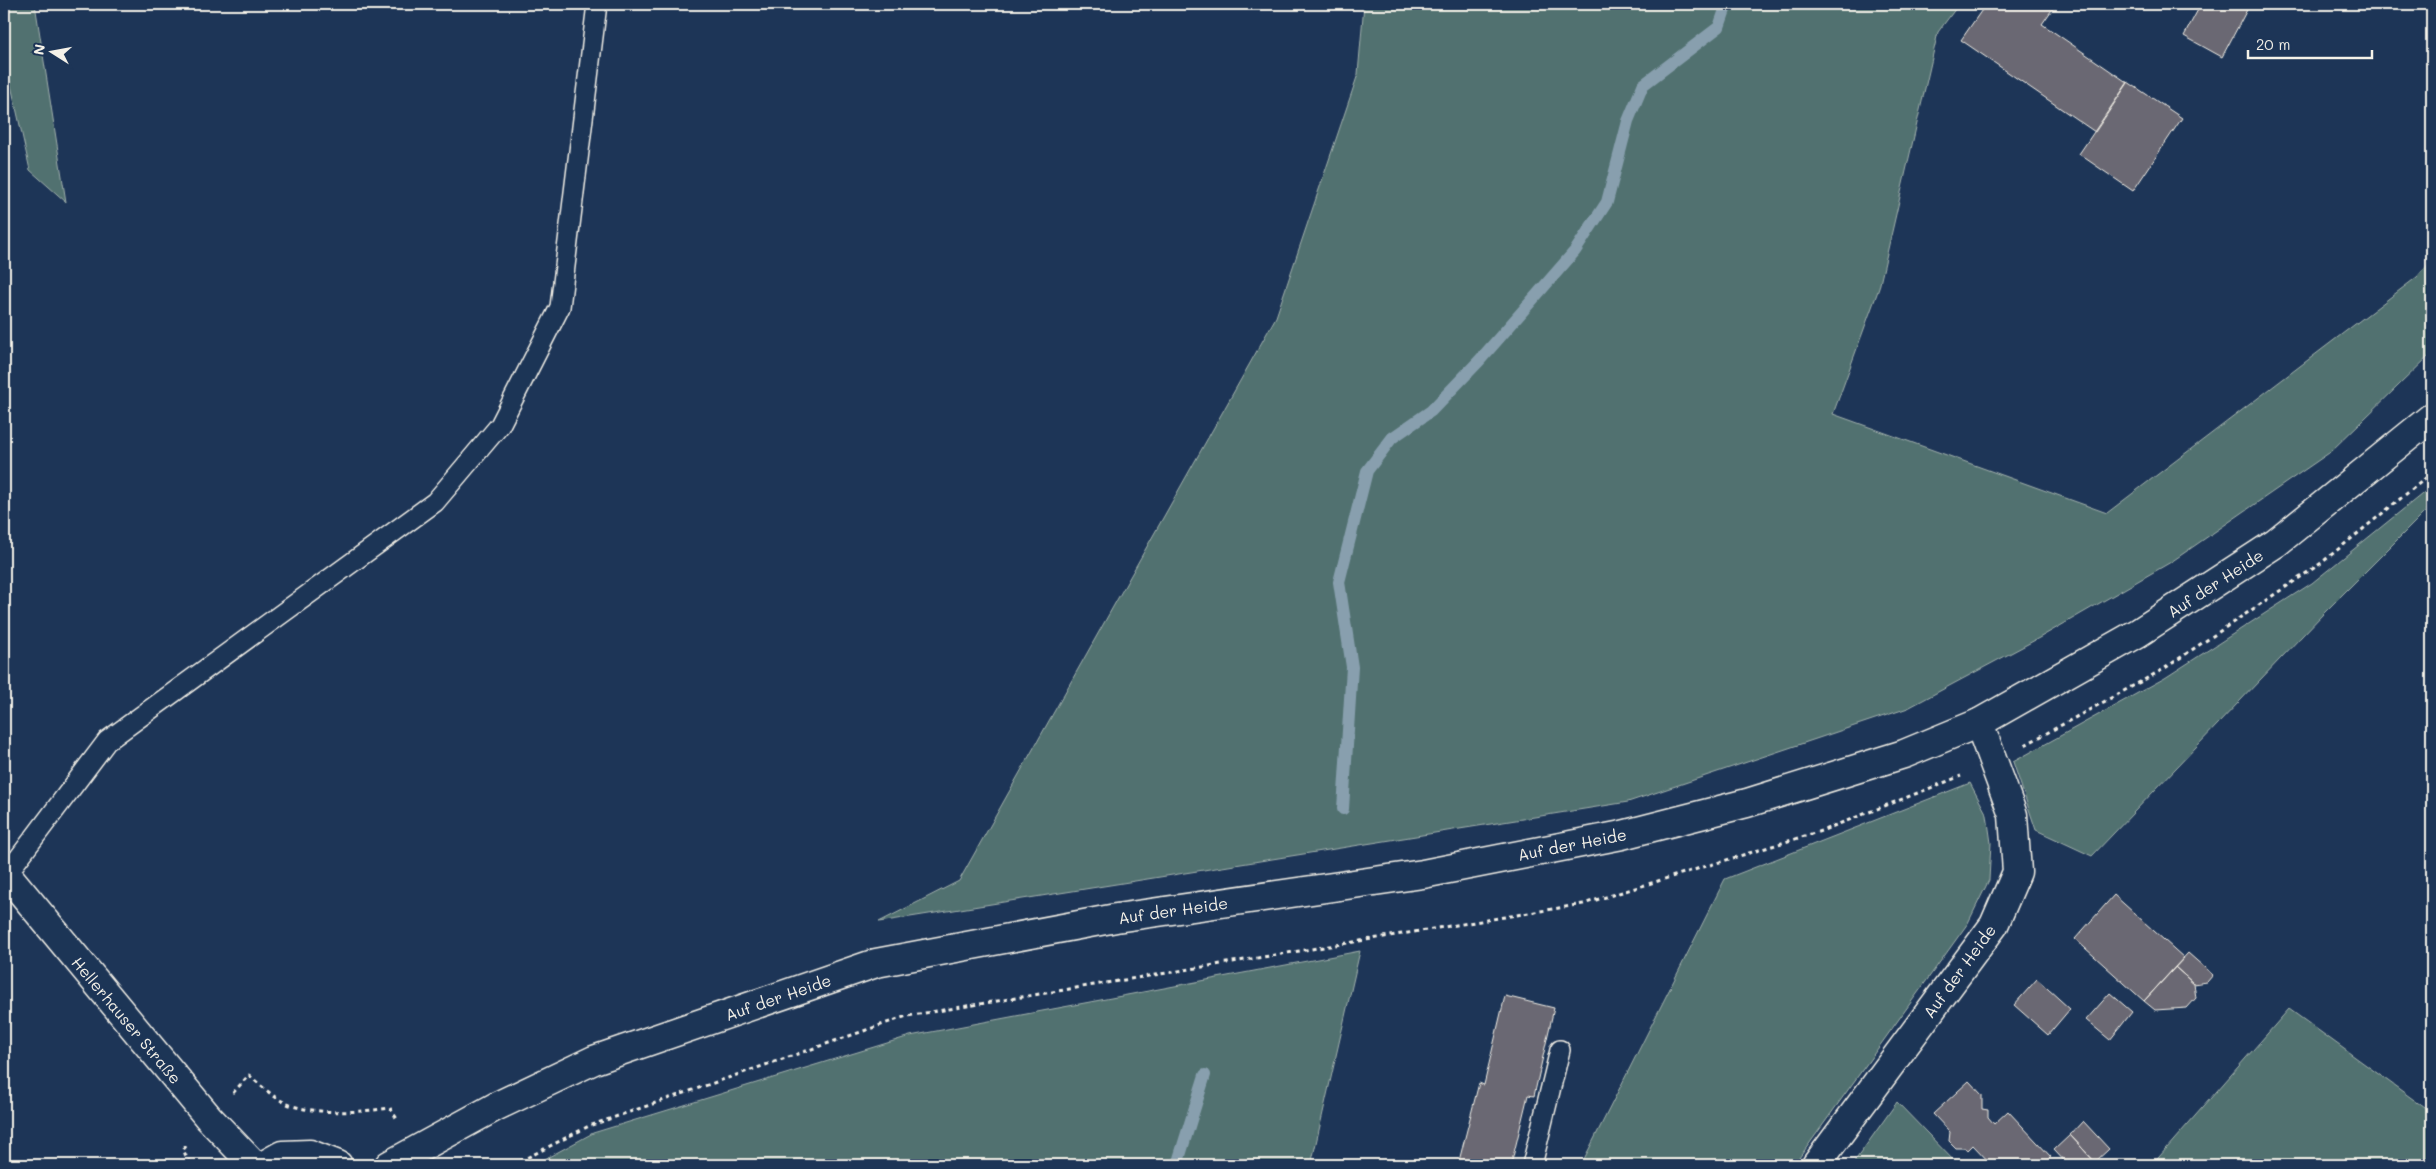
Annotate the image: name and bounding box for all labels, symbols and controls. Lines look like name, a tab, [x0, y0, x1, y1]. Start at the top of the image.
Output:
north arrow	[28, 28, 78, 78]
scale bar	[2248, 28, 2372, 60]
text: 20 m	[2256, 34, 2290, 54]
text: N	[28, 42, 49, 56]
street label: Auf der Heide	[2163, 544, 2267, 622]
street label: Auf der Heide	[1516, 823, 1628, 865]
street label: Auf der Heide	[1117, 892, 1229, 928]
street label: Auf der Heide	[1918, 920, 2000, 1022]
street label: Hellerhauser Straße	[68, 952, 186, 1088]
street label: Auf der Heide	[722, 969, 834, 1025]

